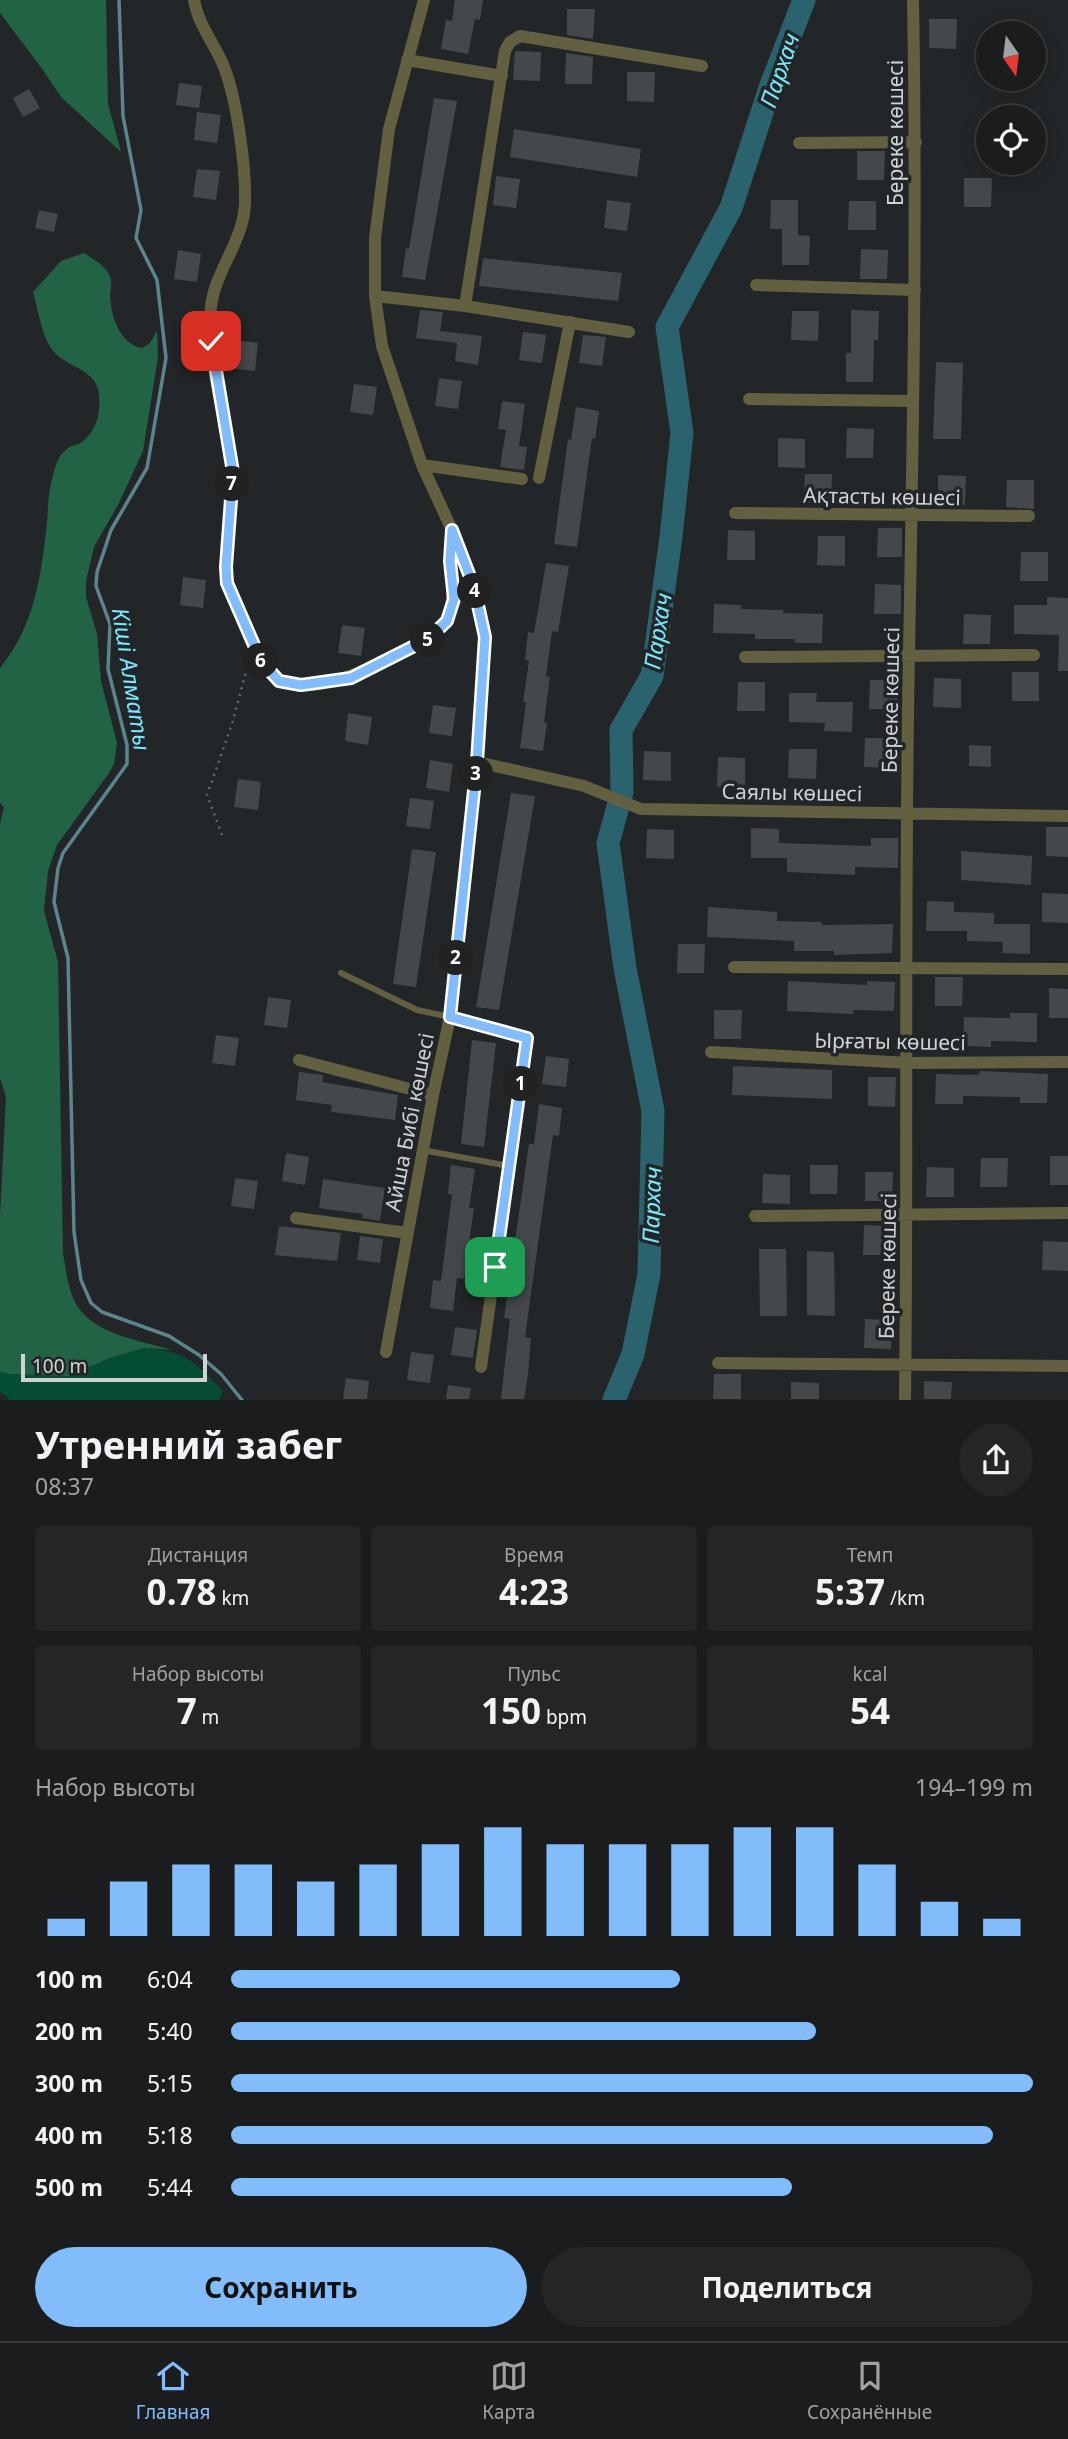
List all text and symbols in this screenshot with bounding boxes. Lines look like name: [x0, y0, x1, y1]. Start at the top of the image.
north arrow: [976, 21, 1046, 91]
map controls: [976, 21, 1046, 175]
water label: Пархач: [751, 28, 807, 112]
street label: Береке көшесі: [881, 60, 909, 206]
button: locate: [976, 105, 1046, 175]
pin: [181, 311, 241, 371]
icon: check: [192, 322, 230, 360]
pin: 7: [215, 466, 250, 502]
text: 7: [226, 470, 237, 496]
street label: Ақтасты көшесі: [803, 481, 961, 511]
pin: 4: [458, 574, 492, 608]
text: 4: [469, 577, 480, 603]
water label: Пархач: [635, 590, 679, 671]
water label: Кіші Алматы: [105, 605, 159, 753]
pin: 5: [410, 622, 446, 658]
text: 5: [422, 626, 433, 652]
street label: Береке көшесі: [875, 627, 905, 773]
pin: 6: [244, 644, 278, 678]
text: 6: [255, 647, 266, 673]
pin: 3: [458, 756, 494, 792]
text: 3: [470, 760, 481, 786]
street label: Саялы көшесі: [722, 777, 862, 807]
pin: 2: [438, 940, 474, 976]
text: 2: [450, 944, 461, 970]
street label: Ырғаты көшесі: [814, 1026, 966, 1056]
street label: Айша Бибі көшесі: [378, 1030, 440, 1214]
pin: 1: [504, 1066, 538, 1102]
text: 1: [515, 1070, 526, 1096]
water label: Пархач: [634, 1166, 668, 1244]
street label: Береке көшесі: [872, 1193, 902, 1339]
pin: [465, 1237, 525, 1297]
icon: arrive: [476, 1248, 514, 1286]
scale bar: [21, 1350, 206, 1382]
text: 100 m: [32, 1353, 87, 1379]
text: Утренний забег: [35, 1418, 342, 1470]
button: share: [959, 1423, 1033, 1497]
text: 08:37: [35, 1470, 94, 1502]
text: Дистанция: [148, 1542, 248, 1568]
text: Время: [504, 1542, 564, 1568]
text: Темп: [847, 1542, 893, 1568]
text: 0.78: [147, 1568, 217, 1615]
text: 4:23: [499, 1568, 569, 1615]
text: 5:37: [815, 1568, 885, 1615]
text: km: [217, 1585, 249, 1611]
text: /km: [885, 1585, 925, 1611]
text: Набор высоты: [132, 1661, 264, 1687]
text: Пульс: [507, 1661, 561, 1687]
text: kcal: [853, 1661, 887, 1687]
text: 7: [177, 1687, 197, 1734]
text: 150: [481, 1687, 541, 1734]
text: 54: [850, 1687, 890, 1734]
text: m: [197, 1704, 219, 1730]
text: bpm: [541, 1704, 587, 1730]
text: Набор высоты: [35, 1771, 195, 1803]
text: 194–199 m: [915, 1771, 1033, 1803]
text: 100 m: [35, 1963, 103, 1995]
text: 6:04: [147, 1963, 193, 1995]
text: 200 m: [35, 2015, 103, 2047]
text: 5:40: [147, 2015, 193, 2047]
text: 300 m: [35, 2067, 103, 2099]
text: 5:15: [147, 2067, 193, 2099]
text: 400 m: [35, 2119, 103, 2151]
text: 5:18: [147, 2119, 193, 2151]
text: 500 m: [35, 2171, 103, 2203]
text: 5:44: [147, 2171, 193, 2203]
button: Сохранить: [35, 2247, 527, 2327]
button: Поделиться: [541, 2247, 1033, 2327]
tab: Главная: [136, 2357, 211, 2425]
tab: Карта: [482, 2357, 535, 2425]
tab: Сохранённые: [807, 2357, 932, 2425]

